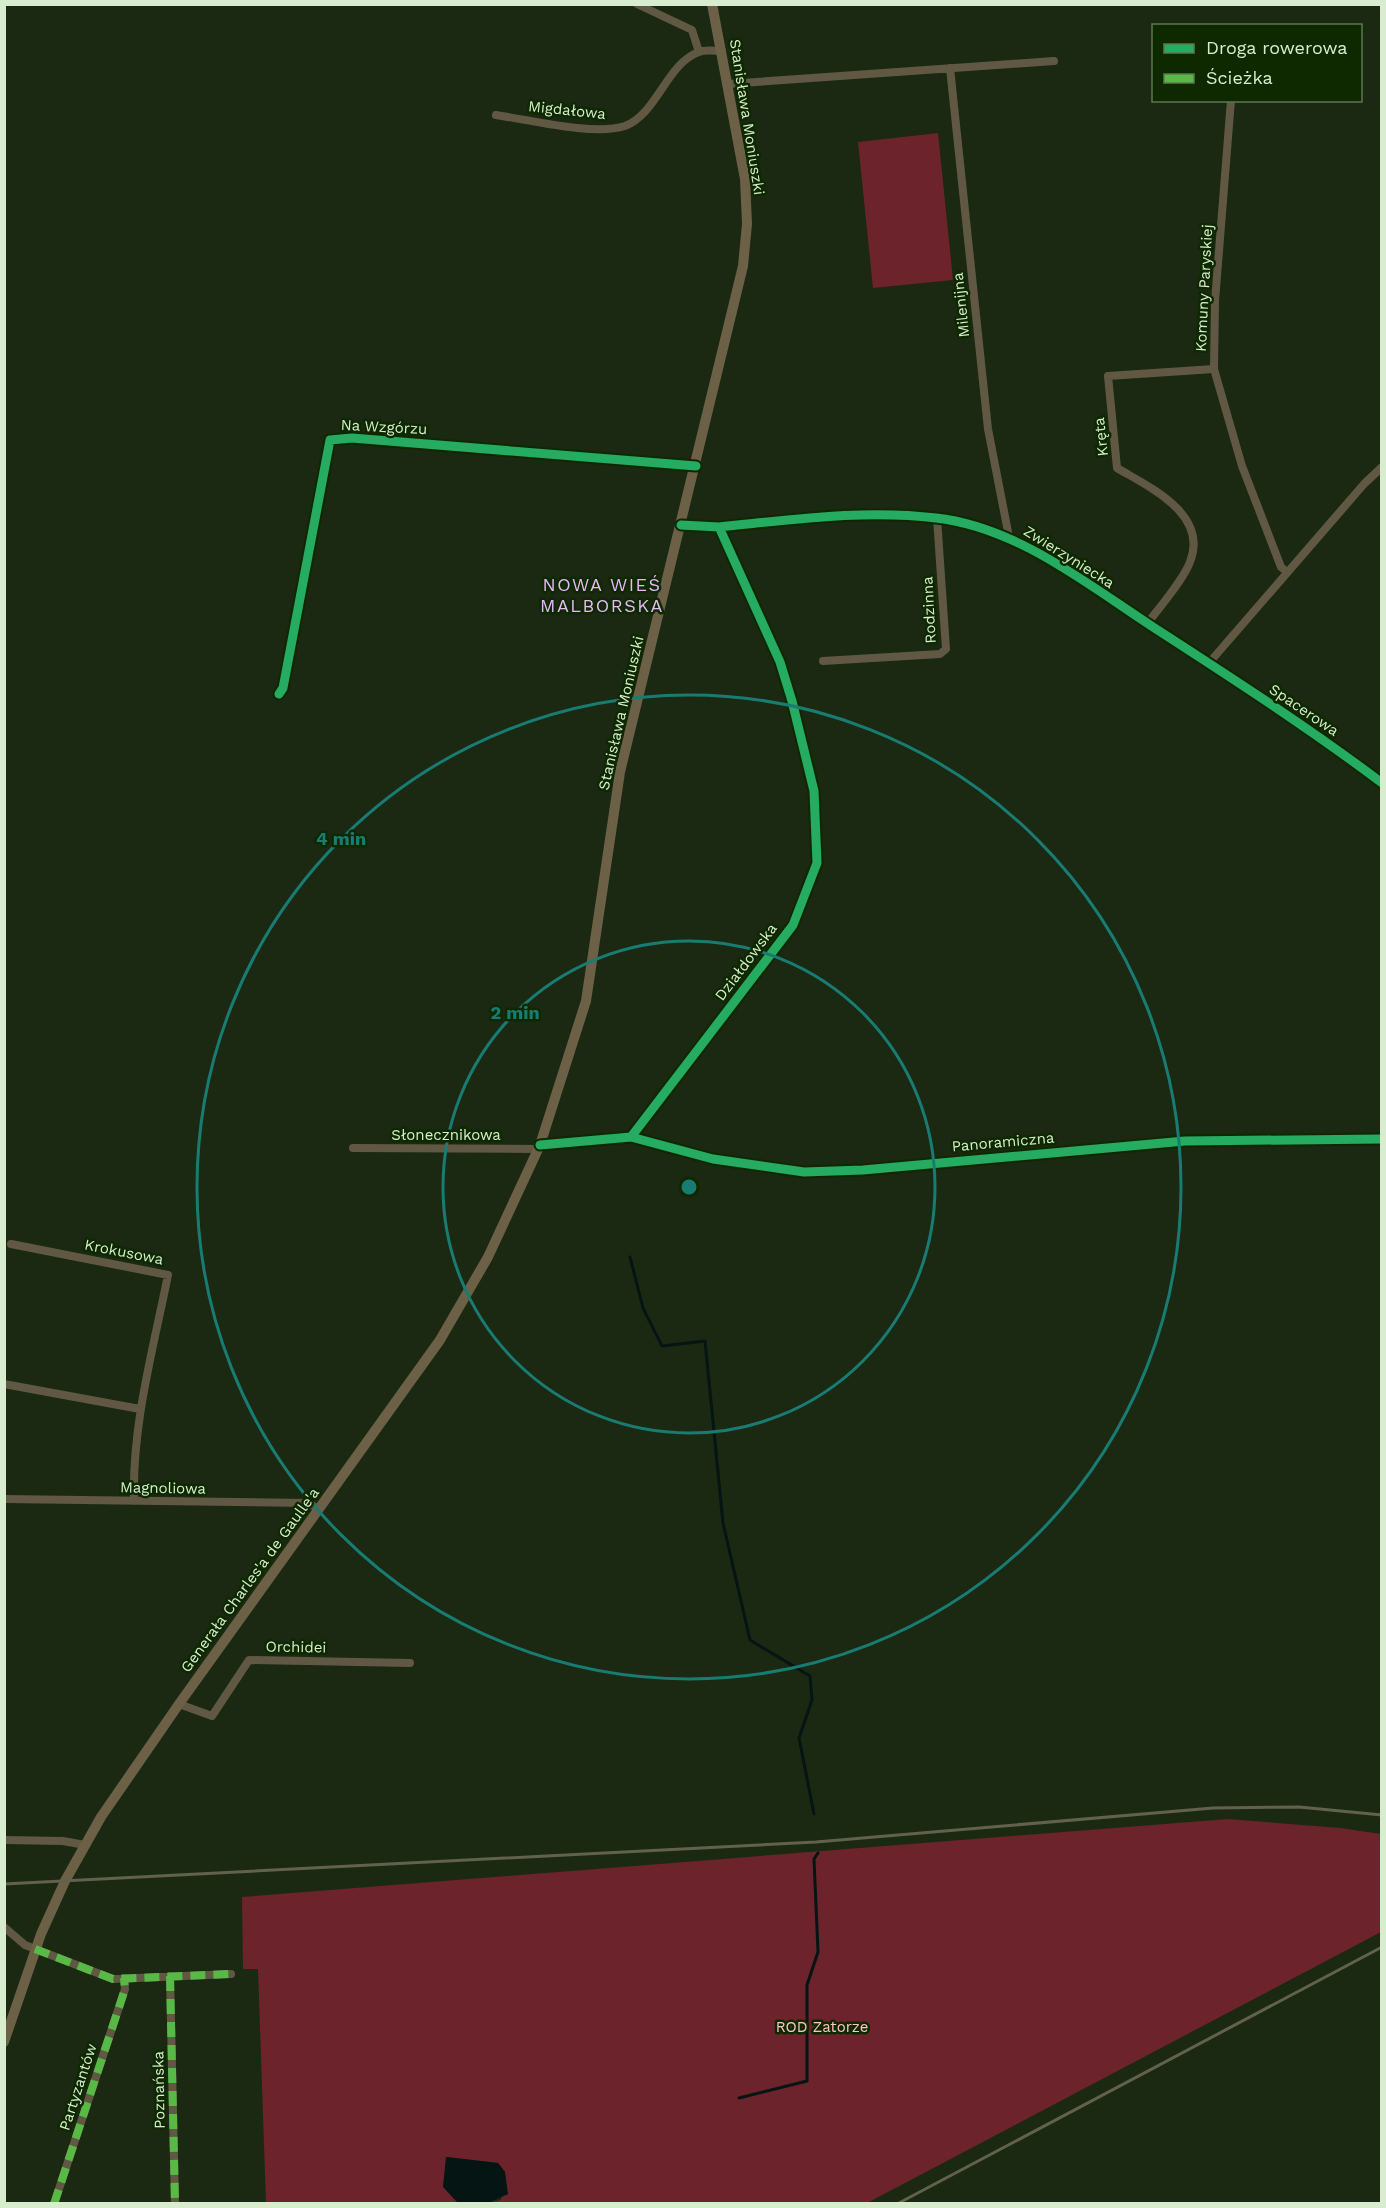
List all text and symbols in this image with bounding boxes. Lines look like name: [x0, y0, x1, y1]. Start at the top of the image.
legend: [1152, 24, 1362, 102]
text: Droga rowerowa: [1206, 37, 1348, 58]
street label: Stanisława Moniuszki: [726, 38, 768, 196]
text: Ścieżka: [1206, 67, 1273, 88]
street label: Migdałowa: [527, 97, 607, 123]
street label: Komuny Paryskiej: [1192, 224, 1216, 352]
street label: Milenijna: [949, 271, 973, 338]
street label: Na Wzgórzu: [340, 416, 428, 438]
street label: Kręta: [1090, 416, 1112, 457]
street label: Zwierzyniecka: [1020, 522, 1118, 592]
district label: NOWA WIEŚ MALBORSKA: [540, 574, 664, 616]
street label: Rodzinna: [918, 575, 940, 644]
street label: Stanisława Moniuszki: [594, 634, 648, 792]
street label: Spacerowa: [1266, 680, 1343, 740]
text: 4 min: [316, 828, 366, 849]
street label: Działdowska: [711, 919, 781, 1004]
text: 2 min: [490, 1002, 540, 1023]
street label: Słonecznikowa: [391, 1126, 501, 1144]
street label: Panoramiczna: [951, 1129, 1055, 1155]
centre of rings: [679, 1177, 699, 1197]
street label: Krokusowa: [83, 1236, 165, 1269]
street label: Magnoliowa: [120, 1478, 206, 1498]
street label: Generała Charles'a de Gaulle'a: [177, 1484, 323, 1676]
street label: Orchidei: [265, 1637, 327, 1657]
park label: ROD Zatorze: [776, 2018, 868, 2036]
street label: Partyzantów: [55, 2041, 101, 2133]
street label: Poznańska: [149, 2050, 169, 2129]

